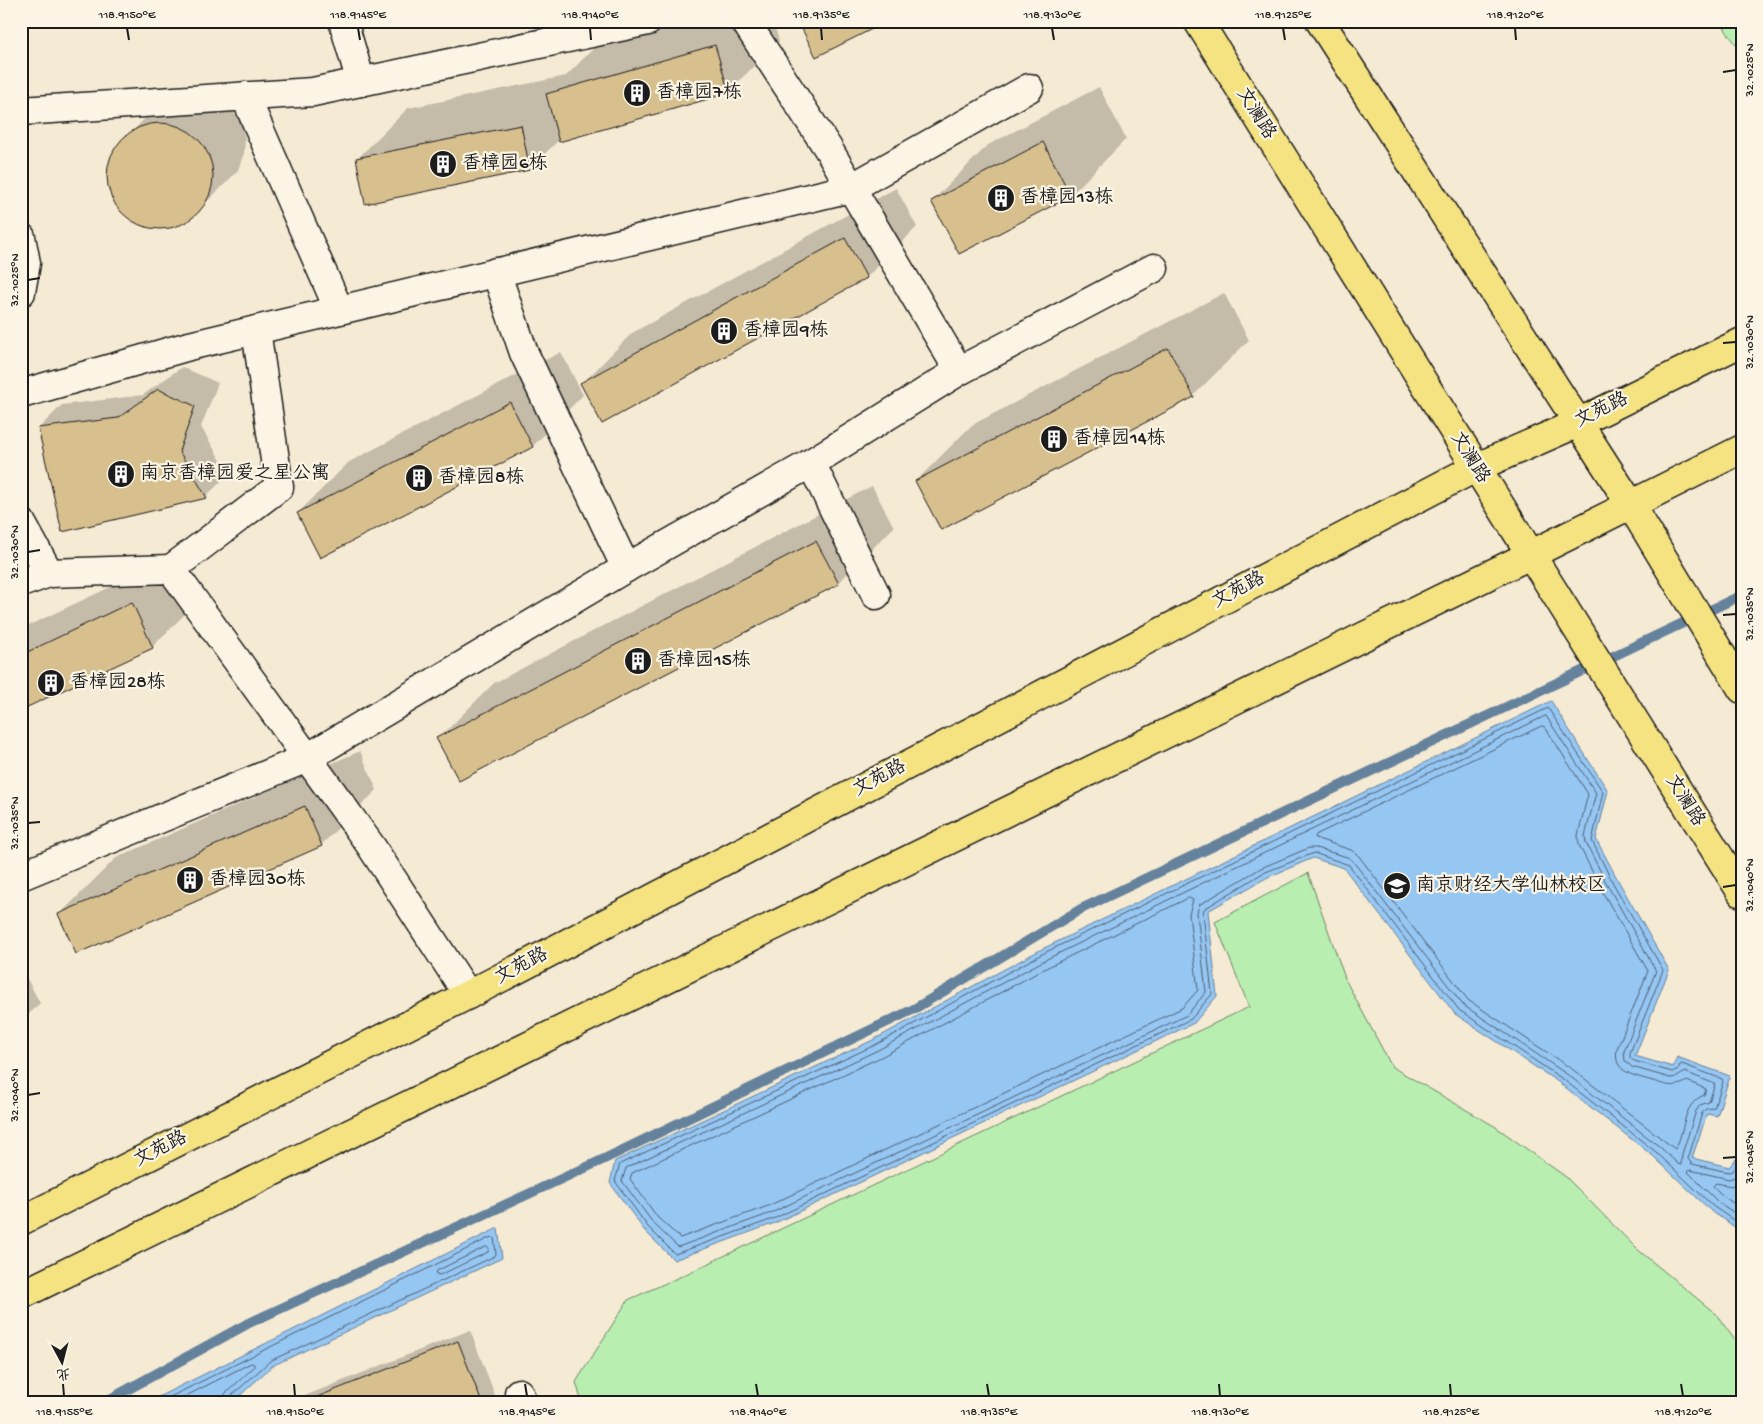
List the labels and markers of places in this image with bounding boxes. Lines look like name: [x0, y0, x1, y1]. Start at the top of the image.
building icon: 香樟园7栋: [622, 78, 652, 108]
place label: 香樟园7栋: [656, 81, 742, 105]
building icon: 香樟园6栋: [428, 149, 458, 179]
place label: 香樟园6栋: [462, 152, 548, 176]
building icon: 香樟园13栋: [986, 183, 1016, 213]
place label: 香樟园13栋: [1020, 186, 1114, 210]
building icon: 香樟园9栋: [709, 316, 739, 346]
place label: 香樟园9栋: [743, 319, 829, 343]
building icon: 香樟园14栋: [1039, 424, 1069, 454]
place label: 香樟园14栋: [1073, 427, 1166, 451]
building icon: 南京香樟园爱之星公寓: [106, 459, 136, 489]
place label: 南京香樟园爱之星公寓: [140, 462, 330, 486]
building icon: 香樟园8栋: [404, 463, 434, 493]
place label: 香樟园8栋: [438, 466, 524, 490]
building icon: 香樟园15栋: [623, 646, 653, 676]
place label: 香樟园15栋: [657, 649, 751, 673]
building icon: 香樟园28栋: [36, 668, 66, 698]
place label: 香樟园28栋: [70, 671, 166, 695]
building icon: 香樟园30栋: [175, 865, 205, 895]
place label: 香樟园30栋: [209, 868, 306, 892]
school or university icon: 南京财经大学仙林校区: [1382, 871, 1412, 901]
place label: 南京财经大学仙林校区: [1416, 874, 1606, 898]

